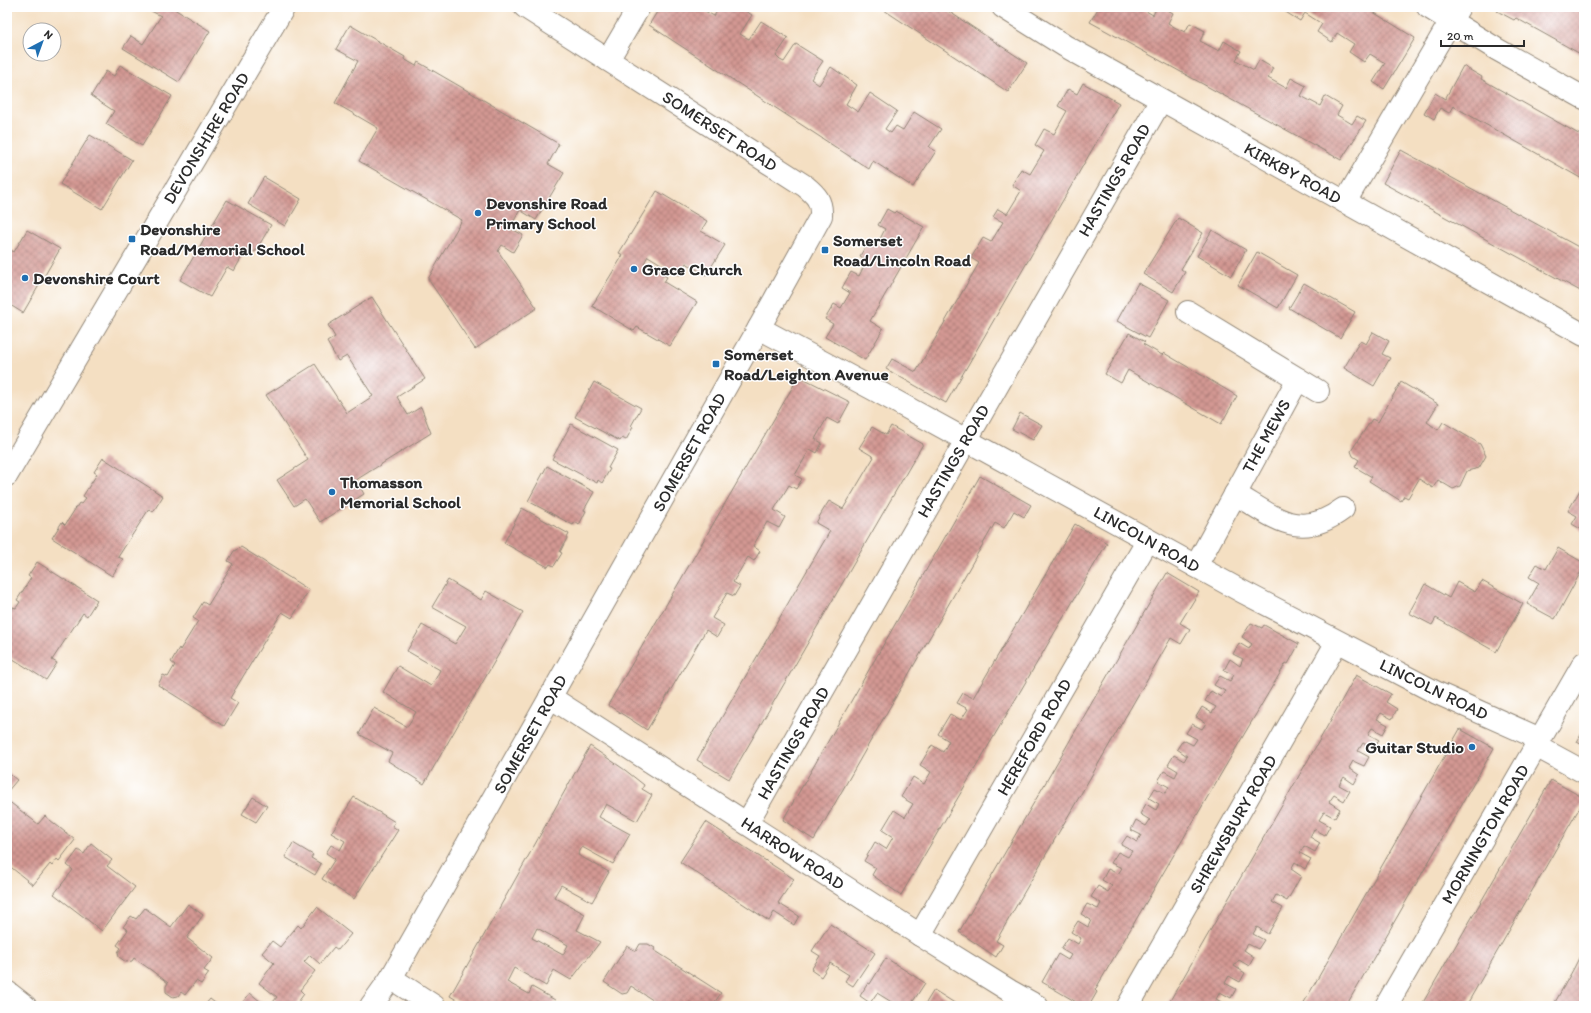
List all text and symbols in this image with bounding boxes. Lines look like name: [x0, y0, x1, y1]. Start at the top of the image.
north arrow: [22, 22, 62, 62]
scale bar: [1441, 22, 1524, 48]
text: N: [41, 27, 55, 42]
text: 20 m: [1447, 29, 1474, 43]
street label: DEVONSHIRE ROAD: [159, 68, 253, 207]
street label: SOMERSET ROAD: [659, 86, 781, 176]
street label: HASTINGS ROAD: [1074, 120, 1155, 240]
street label: KIRKBY ROAD: [1241, 138, 1345, 208]
place label: Devonshire Road Primary School: [486, 193, 608, 234]
marker: Devonshire Road Primary School: [473, 208, 483, 218]
place label: Devonshire Road/Memorial School: [140, 219, 305, 259]
place label: Somerset Road/Lincoln Road: [833, 230, 972, 270]
marker: Devonshire Road/Memorial School: [127, 234, 137, 244]
marker: Somerset Road/Lincoln Road: [820, 245, 830, 255]
place label: Grace Church: [642, 259, 743, 279]
marker: Grace Church: [629, 264, 639, 274]
place label: Devonshire Court: [33, 268, 160, 288]
marker: Devonshire Court: [20, 273, 30, 283]
place label: Somerset Road/Leighton Avenue: [724, 344, 889, 385]
marker: Somerset Road/Leighton Avenue: [711, 359, 721, 369]
street label: SOMERSET ROAD: [648, 389, 730, 515]
street label: THE MEWS: [1238, 396, 1294, 476]
street label: HASTINGS ROAD: [913, 401, 994, 521]
place label: Thomasson Memorial School: [339, 472, 461, 512]
marker: Thomasson Memorial School: [327, 487, 337, 497]
street label: LINCOLN ROAD: [1090, 502, 1204, 576]
street label: LINCOLN ROAD: [1376, 654, 1492, 724]
street label: SOMERSET ROAD: [489, 671, 571, 797]
street label: HEREFORD ROAD: [992, 675, 1076, 799]
street label: HASTINGS ROAD: [753, 683, 834, 803]
place label: Guitar Studio: [1365, 737, 1464, 757]
marker: Guitar Studio: [1467, 742, 1477, 752]
street label: SHREWSBURY ROAD: [1185, 751, 1281, 897]
street label: MORNINGTON ROAD: [1437, 761, 1533, 907]
street label: HARROW ROAD: [738, 812, 848, 894]

